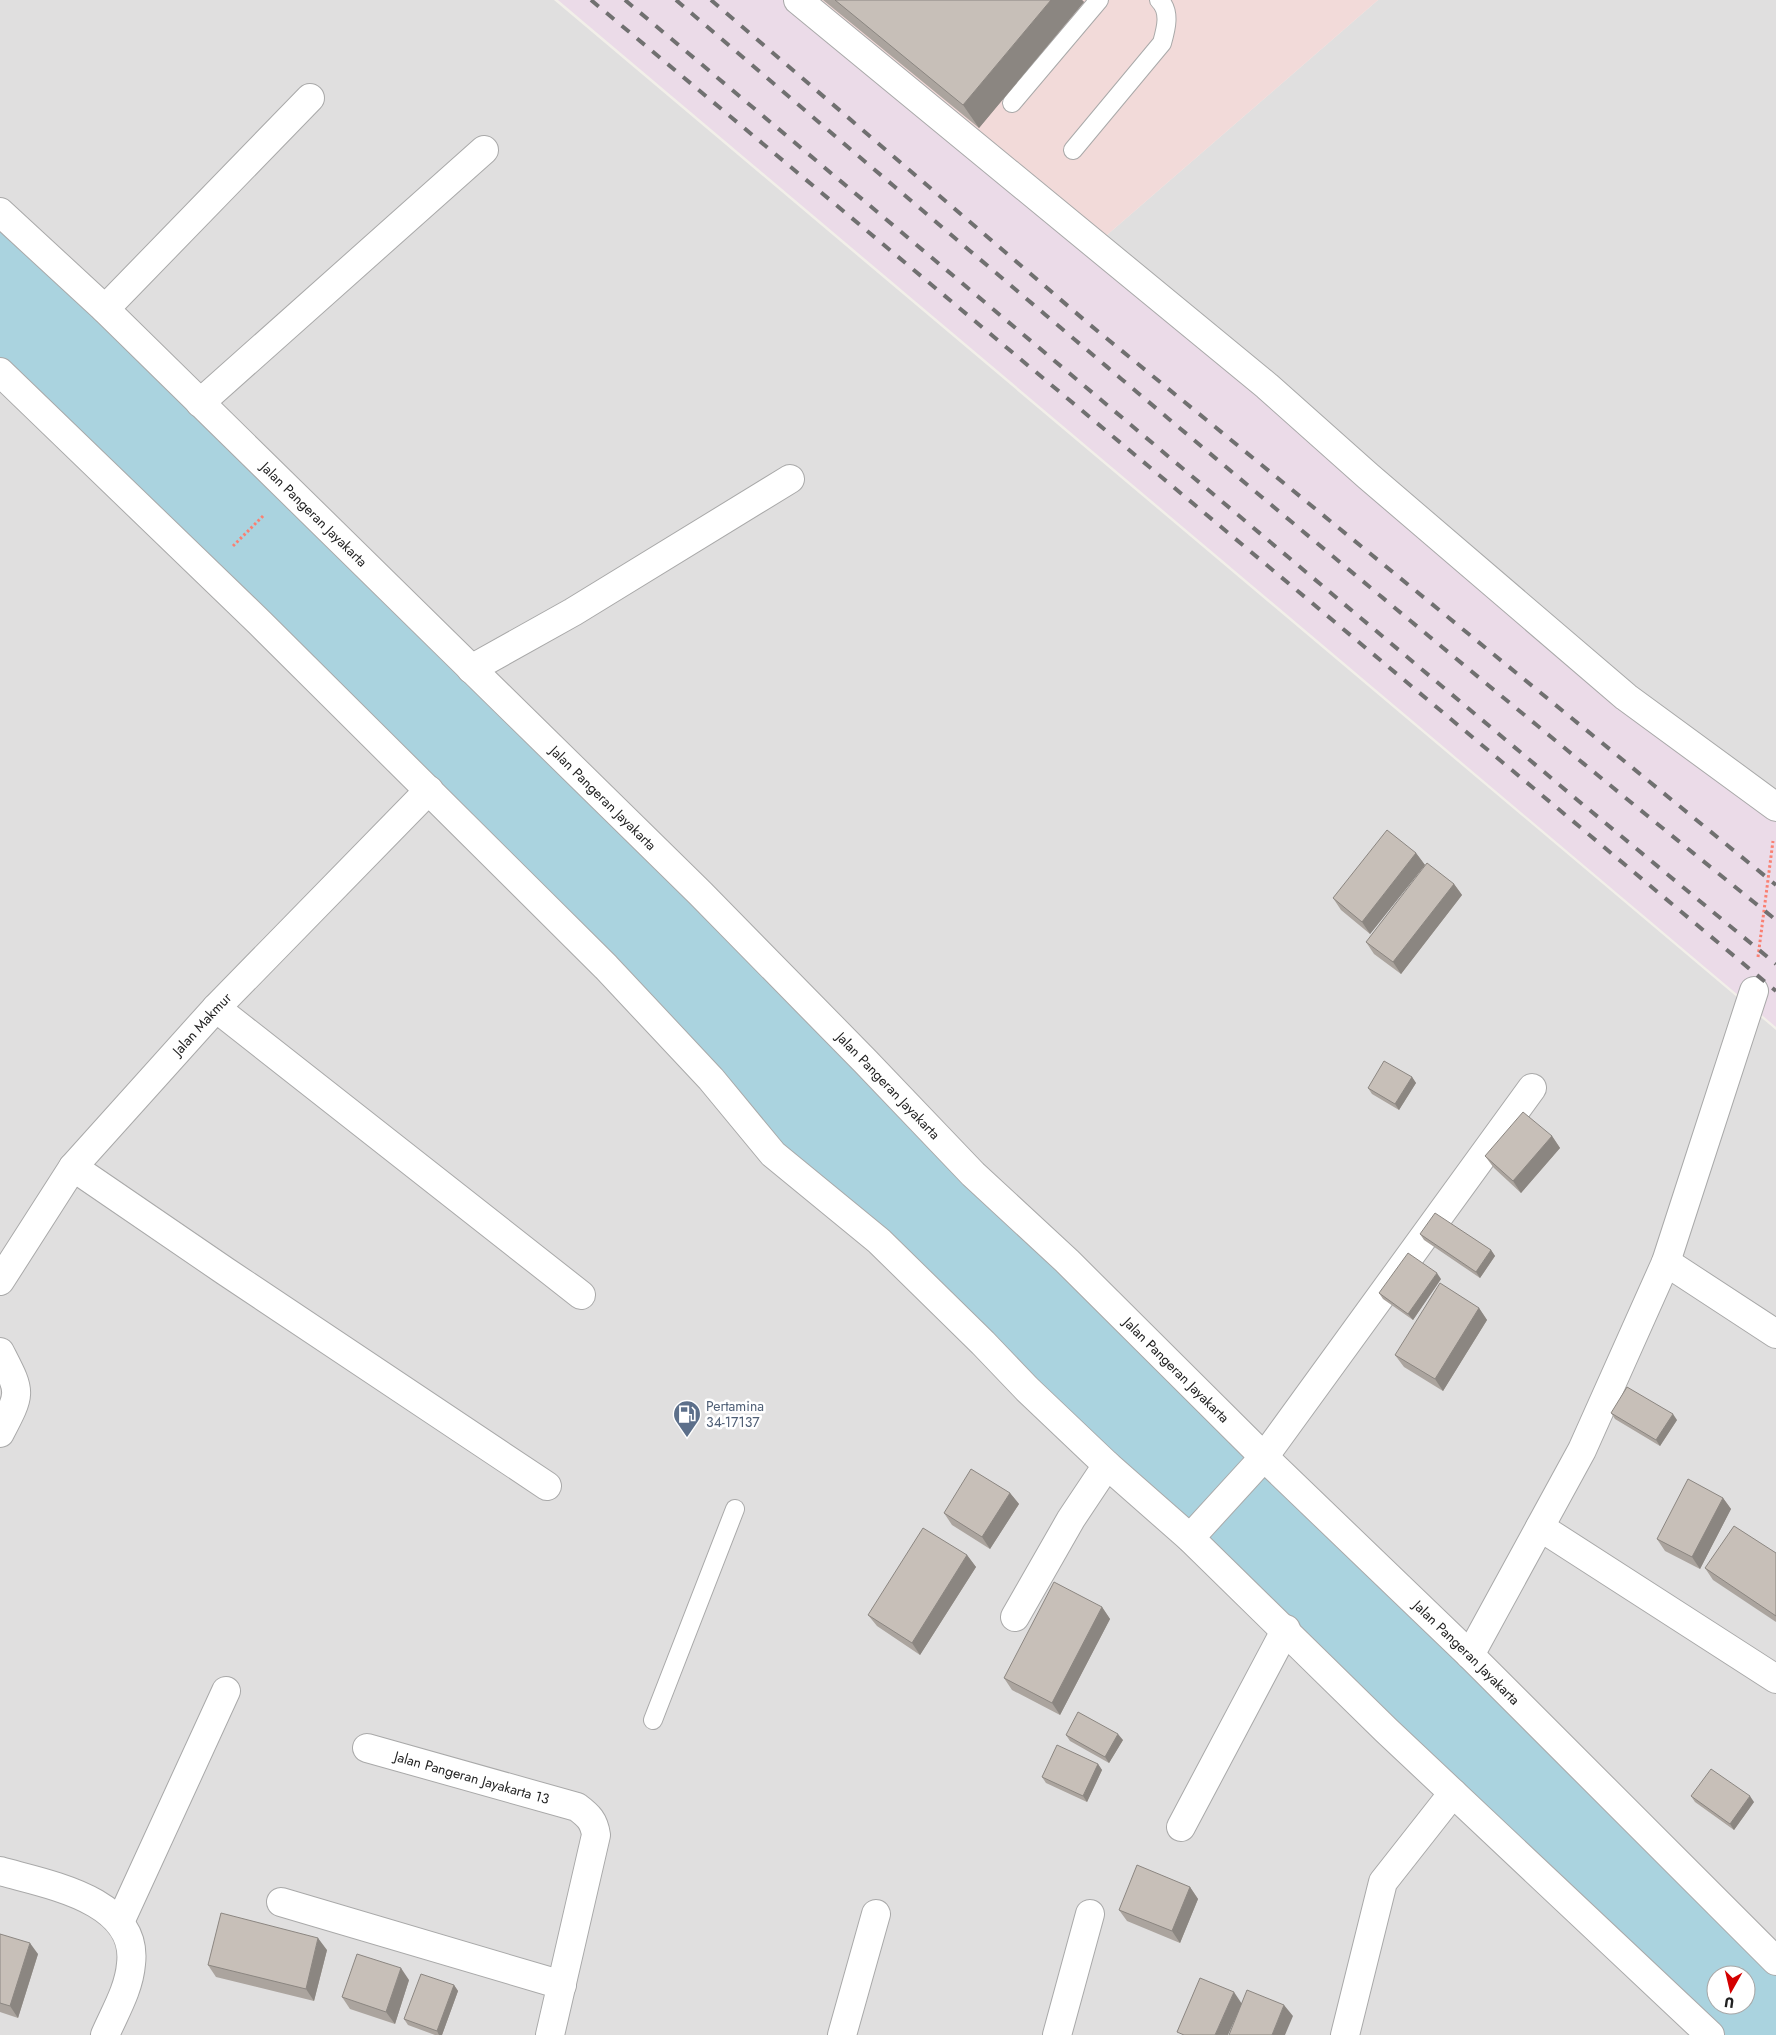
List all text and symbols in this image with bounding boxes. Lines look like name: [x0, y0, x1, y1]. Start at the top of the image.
street label: Jalan Pangeran Jayakarta: [255, 456, 372, 571]
street label: Jalan Pangeran Jayakarta: [544, 740, 661, 855]
street label: Jalan Makmur: [167, 988, 236, 1061]
street label: Jalan Pangeran Jayakarta: [830, 1026, 945, 1144]
street label: Jalan Pangeran Jayakarta: [1118, 1311, 1234, 1427]
place label: Pertamina 34-17137: [706, 1396, 764, 1432]
fuel station icon: Pertamina 34-17137: [672, 1399, 702, 1438]
street label: Jalan Pangeran Jayakarta: [1407, 1594, 1524, 1709]
street label: Jalan Pangeran Jayakarta 13: [390, 1746, 552, 1809]
north arrow: [1706, 1965, 1756, 2015]
text: U: [1723, 1992, 1735, 2013]

